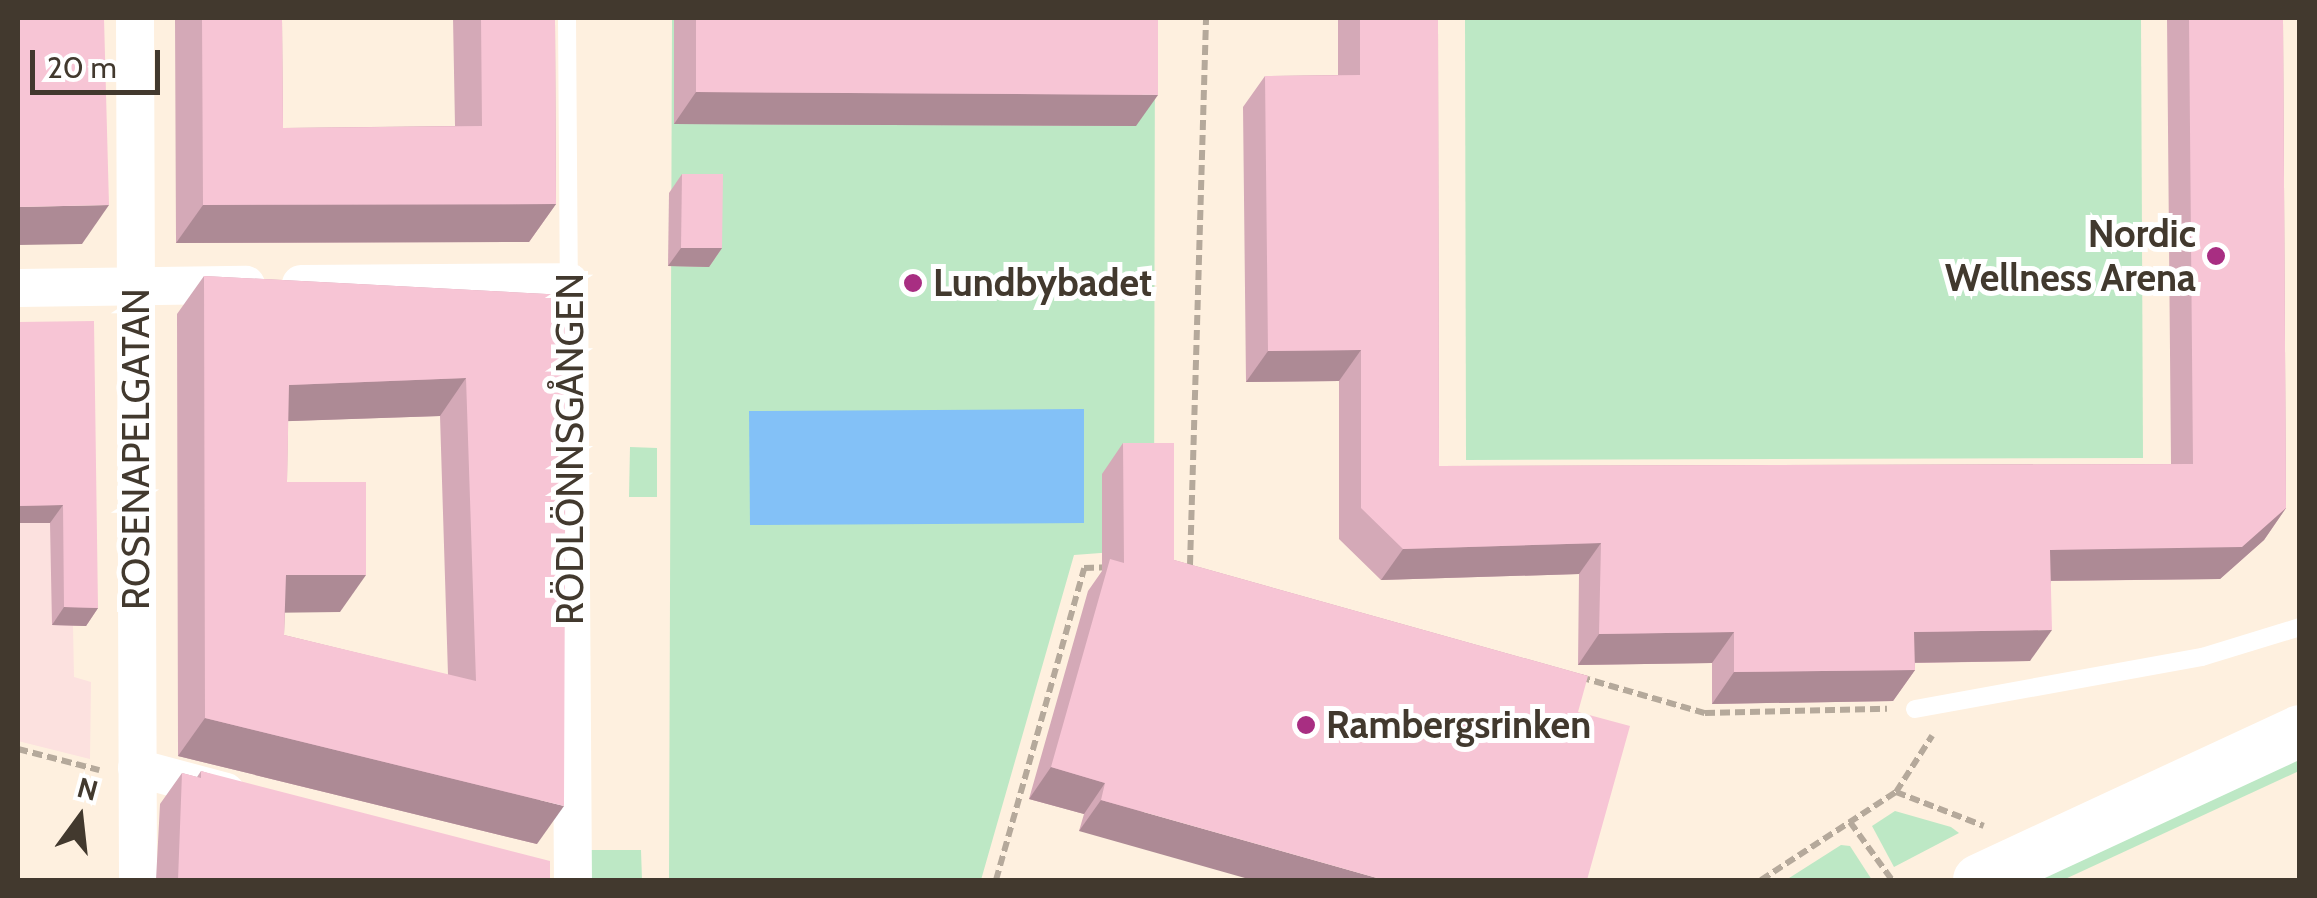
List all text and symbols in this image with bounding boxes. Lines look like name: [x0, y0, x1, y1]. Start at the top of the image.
scale bar: [35, 30, 165, 92]
text: 20 m: [47, 49, 117, 86]
place label: Nordic Wellness Arena: [1945, 211, 2196, 300]
marker: Nordic Wellness Arena: [2205, 245, 2227, 267]
place label: Lundbybadet: [933, 260, 1152, 306]
marker: Lundbybadet: [902, 272, 924, 294]
street label: RÖDLÖNNSGÅNGEN: [547, 273, 593, 625]
street label: ROSENAPELGATAN: [113, 288, 159, 610]
place label: Rambergsrinken: [1326, 702, 1591, 748]
marker: Rambergsrinken: [1295, 714, 1317, 736]
north arrow: [30, 768, 130, 868]
text: N: [74, 770, 102, 808]

